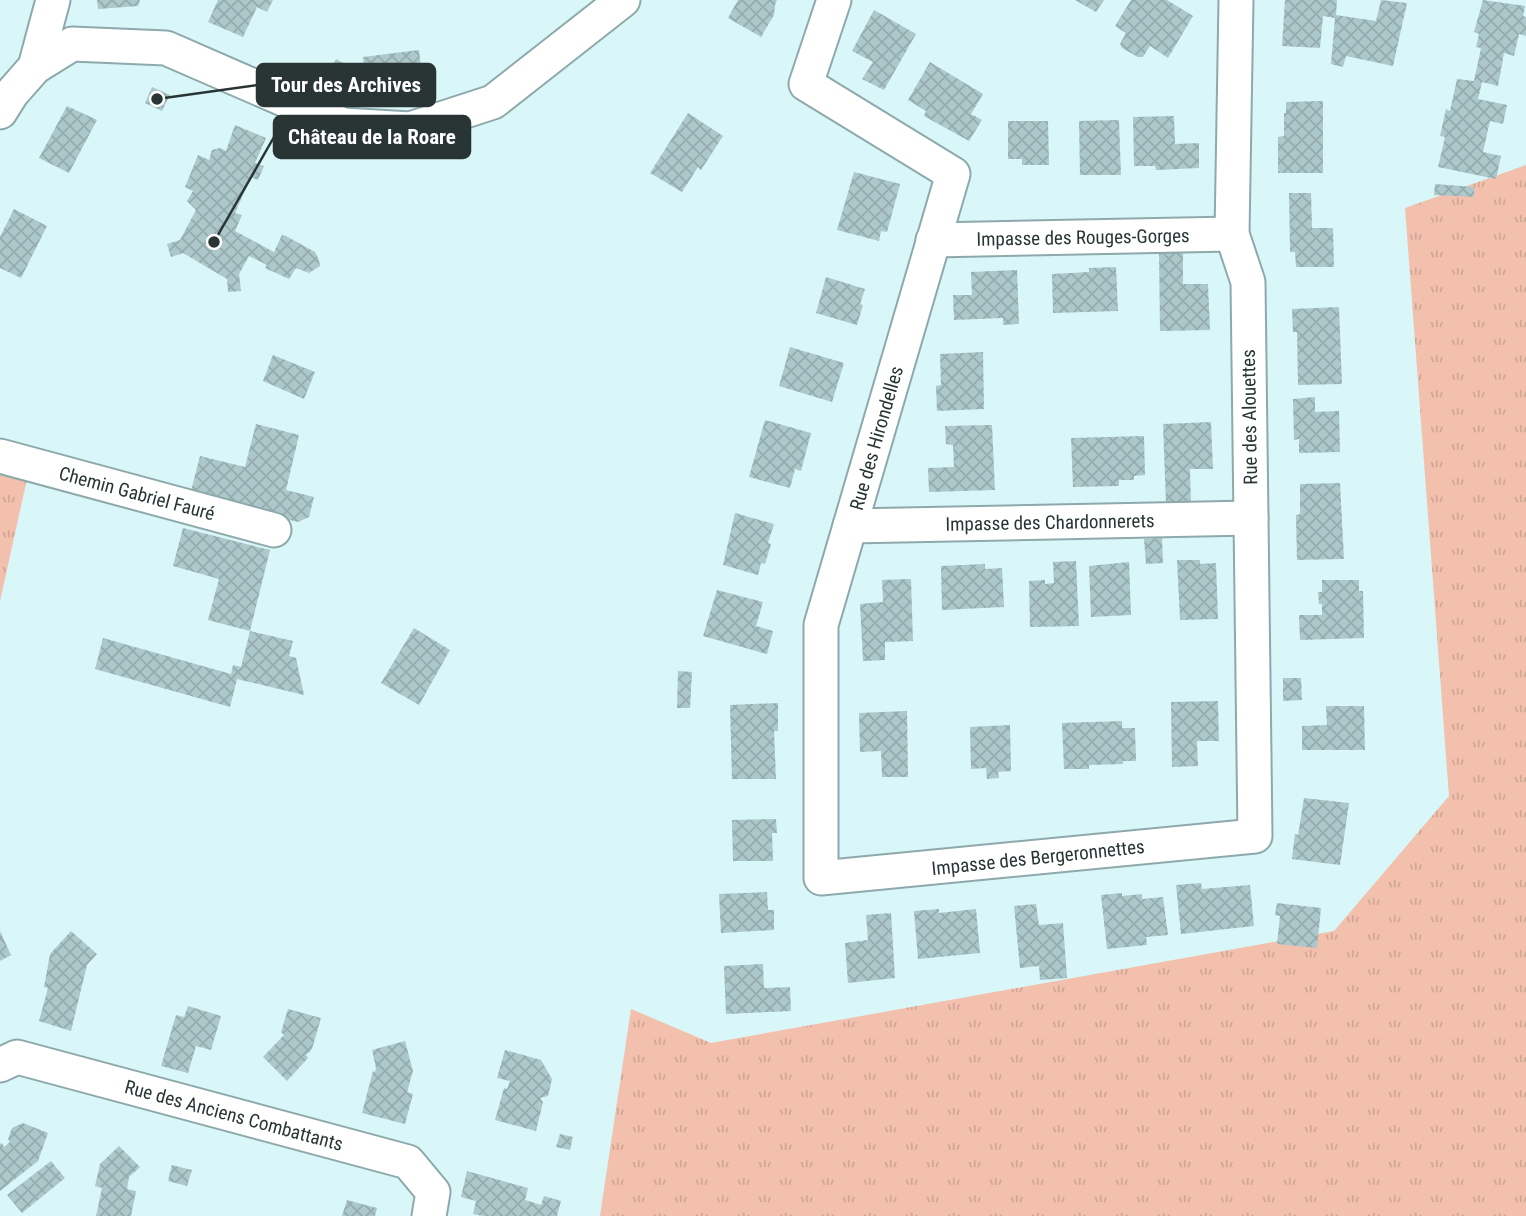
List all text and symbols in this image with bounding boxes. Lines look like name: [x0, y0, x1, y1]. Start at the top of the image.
callout: Tour des Archives: [257, 64, 435, 106]
text: Tour des Archives: [271, 73, 421, 97]
callout: Château de la Roare: [274, 116, 470, 158]
text: Château de la Roare: [288, 125, 456, 149]
street label: Impasse des Rouges-Gorges: [976, 224, 1190, 251]
street label: Rue des Alouettes: [1237, 349, 1262, 485]
street label: Rue des Hirondelles: [845, 363, 908, 513]
street label: Chemin Gabriel Fauré: [57, 462, 217, 525]
street label: Impasse des Chardonnerets: [945, 509, 1155, 536]
street label: Impasse des Bergeronnettes: [930, 835, 1146, 880]
street label: Rue des Anciens Combattants: [122, 1075, 346, 1156]

